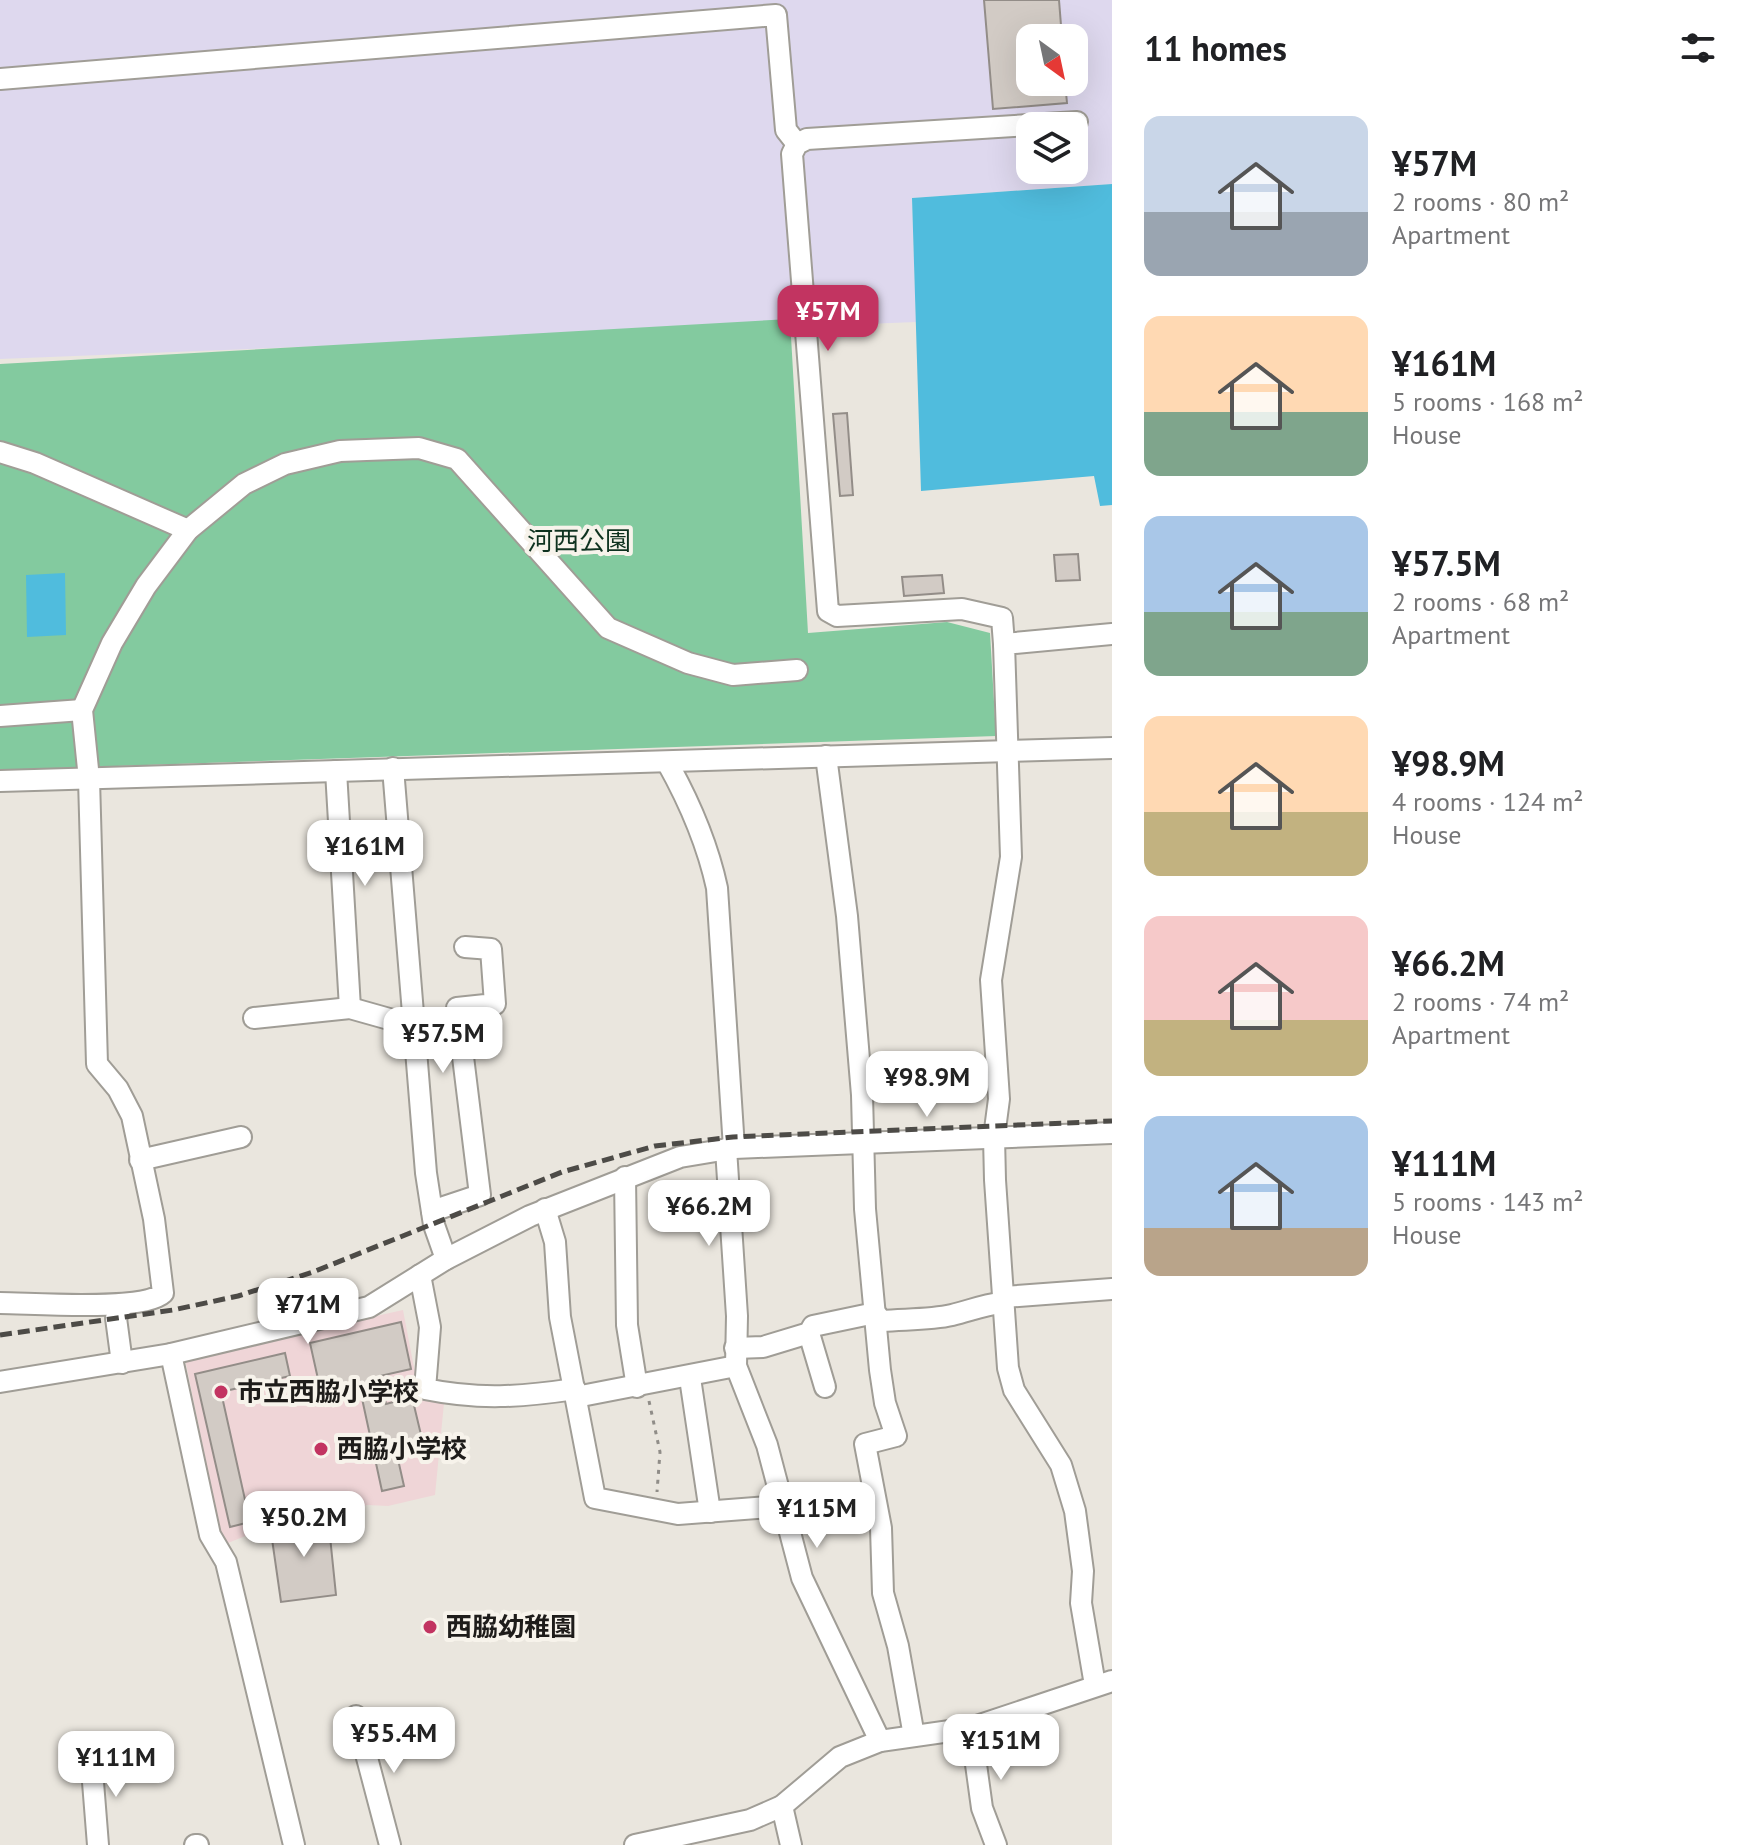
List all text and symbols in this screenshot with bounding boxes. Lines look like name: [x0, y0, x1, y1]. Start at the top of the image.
north arrow: [1016, 24, 1088, 96]
map controls: [1016, 24, 1088, 184]
text: 11 homes: [1144, 26, 1287, 70]
icon: filters: [1676, 26, 1720, 70]
button: layers: [1016, 112, 1088, 184]
text: ¥57M: [1392, 141, 1477, 185]
icon: home: [1208, 148, 1304, 244]
text: 2 rooms · 80 m²: [1392, 185, 1569, 218]
text: Apartment: [1392, 218, 1510, 251]
pin: ¥57M: [781, 285, 875, 353]
text: ¥57M: [795, 294, 861, 327]
text: ¥161M: [1392, 341, 1496, 385]
icon: home: [1208, 348, 1304, 444]
text: 5 rooms · 168 m²: [1392, 385, 1584, 418]
text: House: [1392, 418, 1462, 451]
park label: 河西公園: [527, 524, 631, 557]
text: ¥57.5M: [1392, 541, 1501, 585]
icon: home: [1208, 548, 1304, 644]
text: 2 rooms · 68 m²: [1392, 585, 1569, 618]
text: Apartment: [1392, 618, 1510, 651]
text: ¥98.9M: [1392, 741, 1505, 785]
icon: home: [1208, 748, 1304, 844]
text: 4 rooms · 124 m²: [1392, 785, 1584, 818]
text: House: [1392, 818, 1462, 851]
pin: ¥161M: [309, 820, 421, 888]
text: ¥161M: [325, 829, 405, 862]
text: ¥66.2M: [1392, 941, 1505, 985]
icon: home: [1208, 948, 1304, 1044]
text: 2 rooms · 74 m²: [1392, 985, 1569, 1018]
pin: ¥57.5M: [378, 1007, 508, 1075]
text: ¥57.5M: [401, 1016, 485, 1049]
text: Apartment: [1392, 1018, 1510, 1051]
pin: ¥98.9M: [862, 1051, 992, 1119]
text: ¥98.9M: [884, 1060, 970, 1093]
text: ¥111M: [1392, 1141, 1496, 1185]
icon: home: [1208, 1148, 1304, 1244]
pin: ¥66.2M: [644, 1180, 774, 1248]
text: 5 rooms · 143 m²: [1392, 1185, 1584, 1218]
text: ¥66.2M: [666, 1189, 752, 1222]
text: House: [1392, 1218, 1462, 1251]
pin: ¥71M: [261, 1278, 355, 1346]
text: ¥71M: [275, 1287, 341, 1320]
place label: 市立西脇小学校: [237, 1375, 419, 1408]
marker: 市立西脇小学校: [212, 1383, 230, 1401]
place label: 西脇小学校: [337, 1432, 467, 1465]
marker: 西脇小学校: [312, 1440, 330, 1458]
pin: ¥115M: [761, 1482, 873, 1550]
pin: ¥50.2M: [239, 1491, 369, 1559]
text: ¥115M: [777, 1491, 857, 1524]
text: ¥50.2M: [261, 1500, 347, 1533]
place label: 西脇幼稚園: [446, 1610, 576, 1643]
marker: 西脇幼稚園: [421, 1618, 439, 1636]
pin: ¥55.4M: [329, 1707, 459, 1775]
pin: ¥151M: [945, 1714, 1057, 1782]
text: ¥55.4M: [351, 1716, 437, 1749]
text: ¥151M: [961, 1723, 1041, 1756]
pin: ¥111M: [60, 1731, 172, 1799]
text: ¥111M: [76, 1740, 156, 1773]

